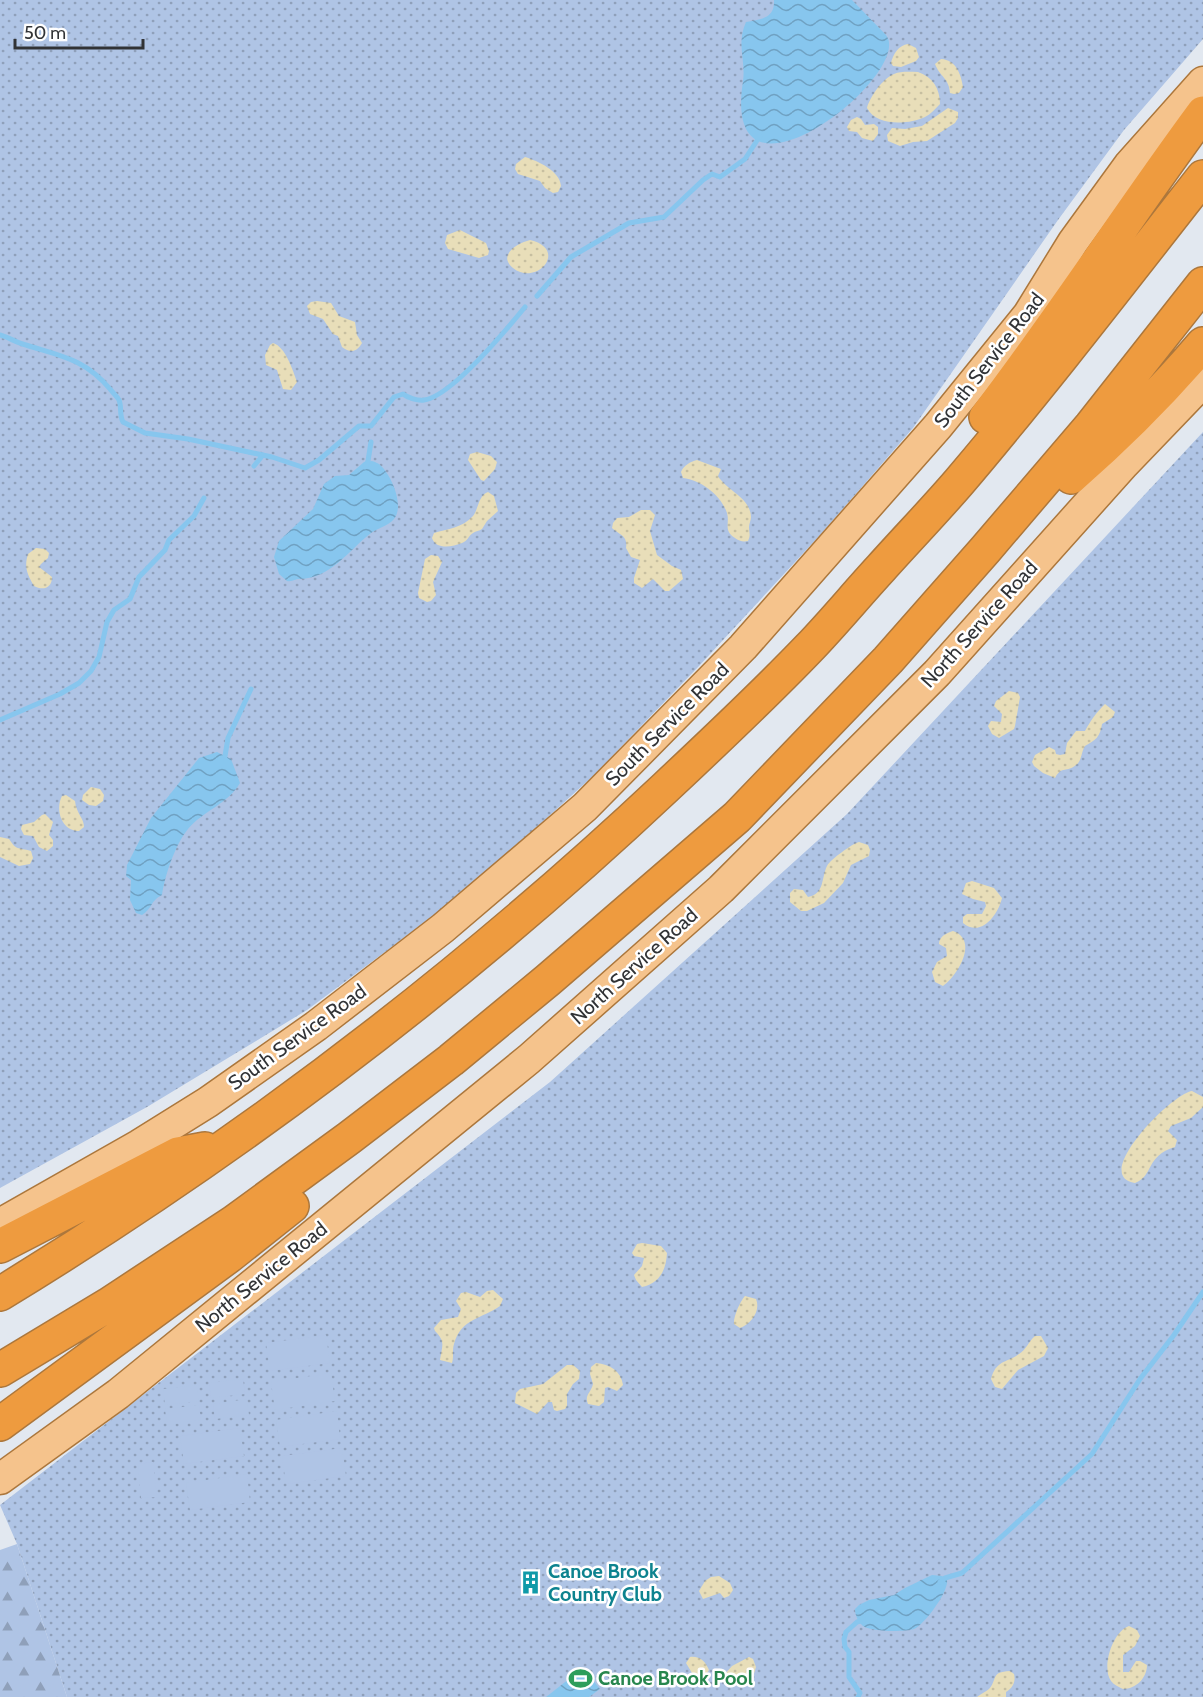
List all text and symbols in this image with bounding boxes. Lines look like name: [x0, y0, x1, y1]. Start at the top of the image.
scale bar: [15, 12, 142, 50]
text: 50 m: [24, 22, 66, 44]
street label: South Service Road: [929, 288, 1049, 432]
street label: North Service Road: [916, 556, 1042, 692]
street label: South Service Road: [600, 657, 734, 791]
street label: North Service Road: [566, 903, 702, 1029]
street label: South Service Road: [223, 979, 371, 1095]
street label: North Service Road: [190, 1217, 332, 1337]
place label: Canoe Brook Country Club: [548, 1559, 662, 1606]
building icon: Canoe Brook Country Club: [517, 1570, 543, 1596]
sports icon: Canoe Brook Pool: [567, 1665, 593, 1691]
place label: Canoe Brook Pool: [598, 1666, 753, 1690]

